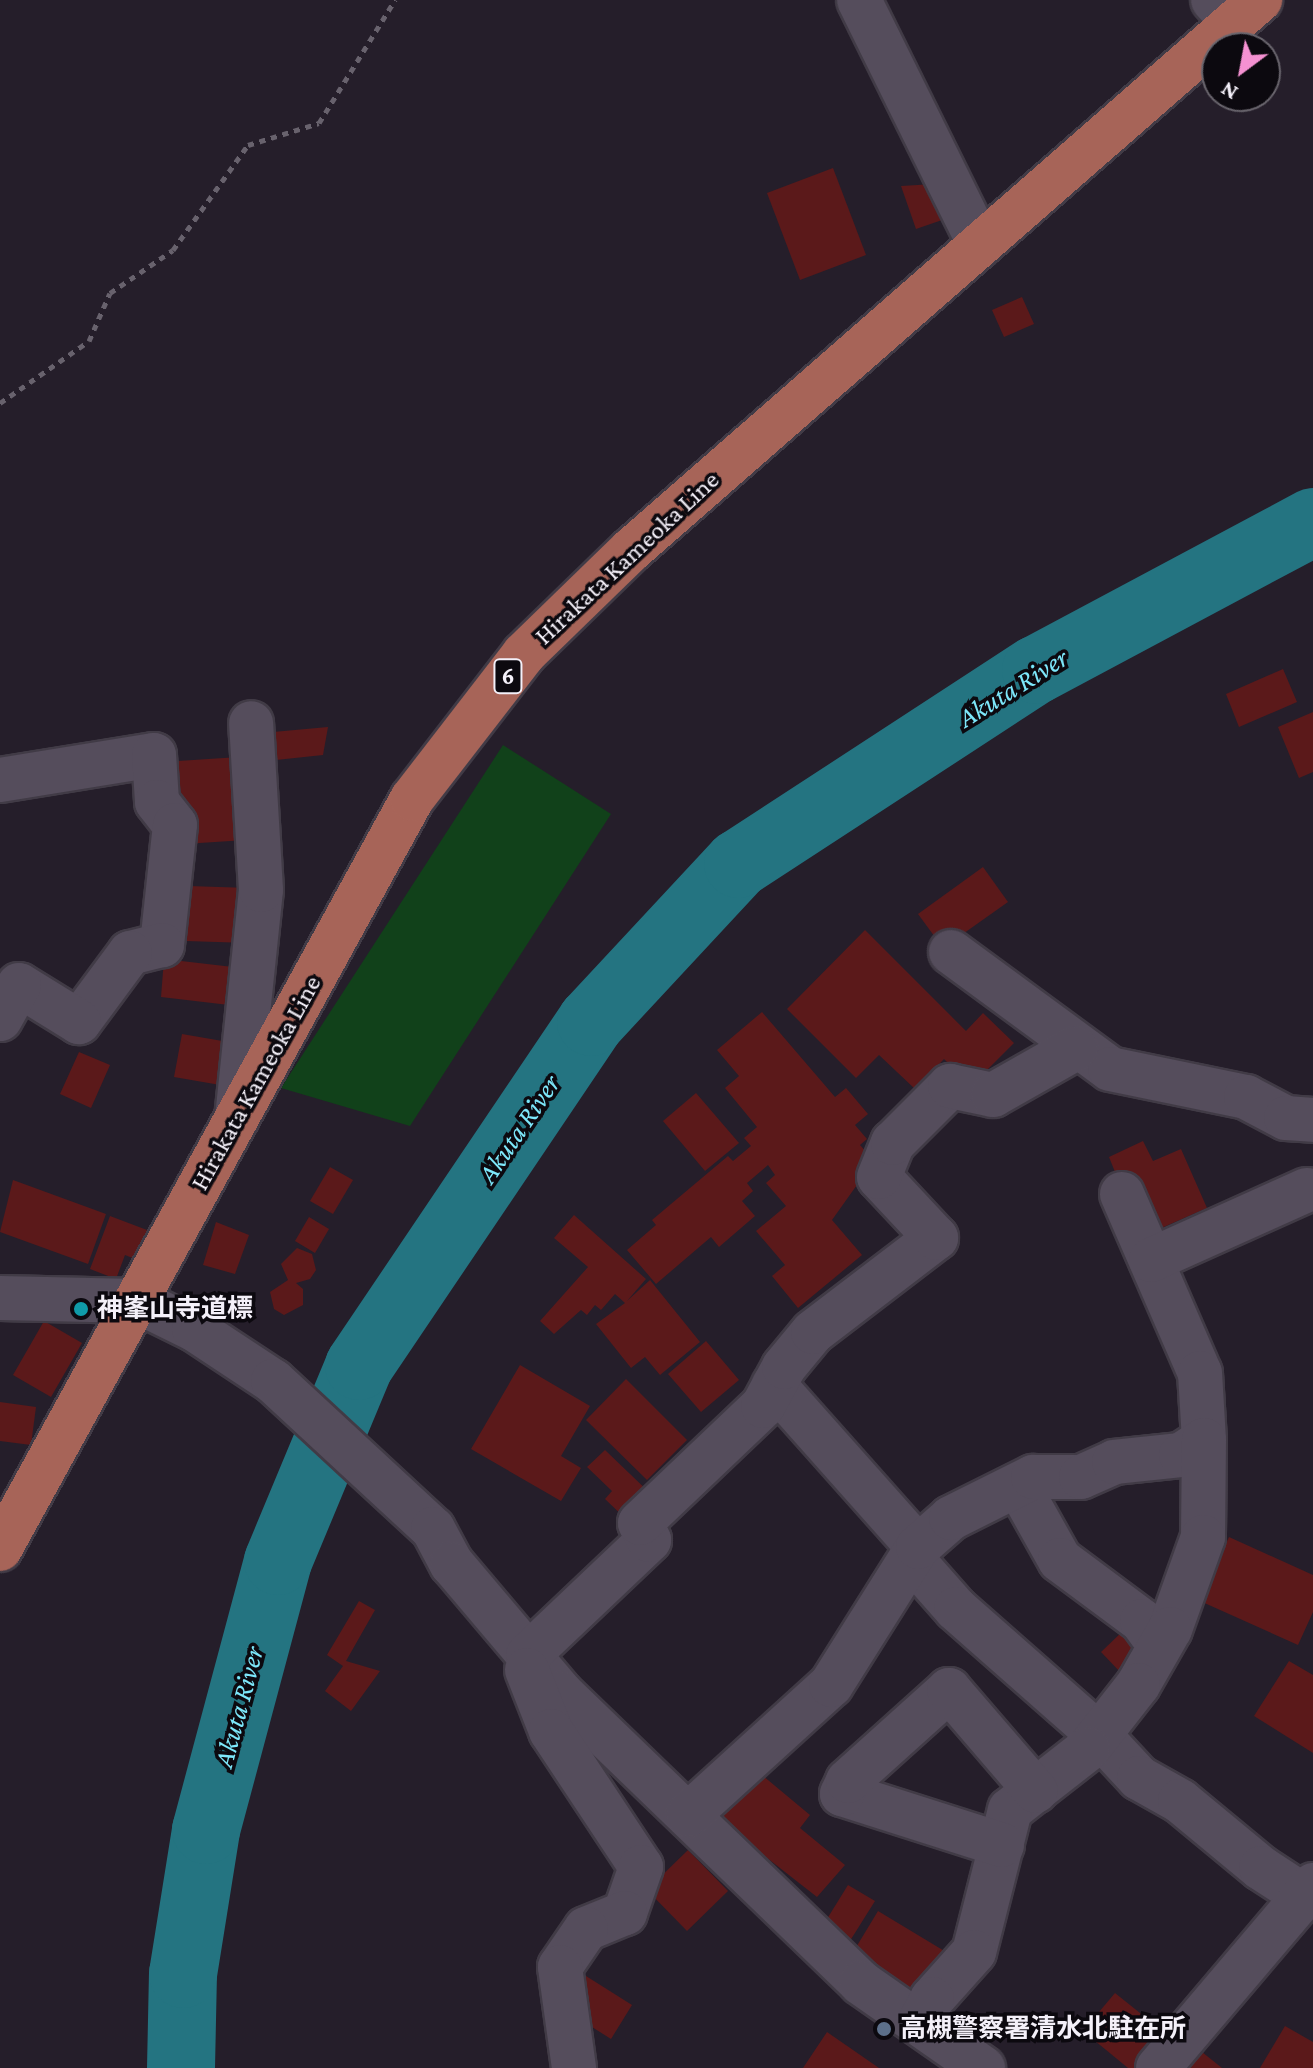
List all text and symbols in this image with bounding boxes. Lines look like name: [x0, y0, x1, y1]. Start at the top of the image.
north arrow: [1201, 32, 1281, 112]
text: N: [1216, 77, 1242, 106]
street label: Hirakata Kameoka Line: [528, 465, 726, 651]
water label: Akuta River: [952, 641, 1074, 735]
road number: 6: [492, 656, 524, 696]
street label: Hirakata Kameoka Line: [184, 970, 328, 1196]
water label: Akuta River: [471, 1068, 567, 1190]
place label: 神峯山寺道標: [97, 1293, 253, 1325]
marker: 神峯山寺道標: [72, 1300, 90, 1318]
water label: Akuta River: [207, 1643, 271, 1771]
place label: 高槻警察署清水北駐在所: [900, 2013, 1186, 2045]
marker: 高槻警察署清水北駐在所: [875, 2020, 893, 2038]

